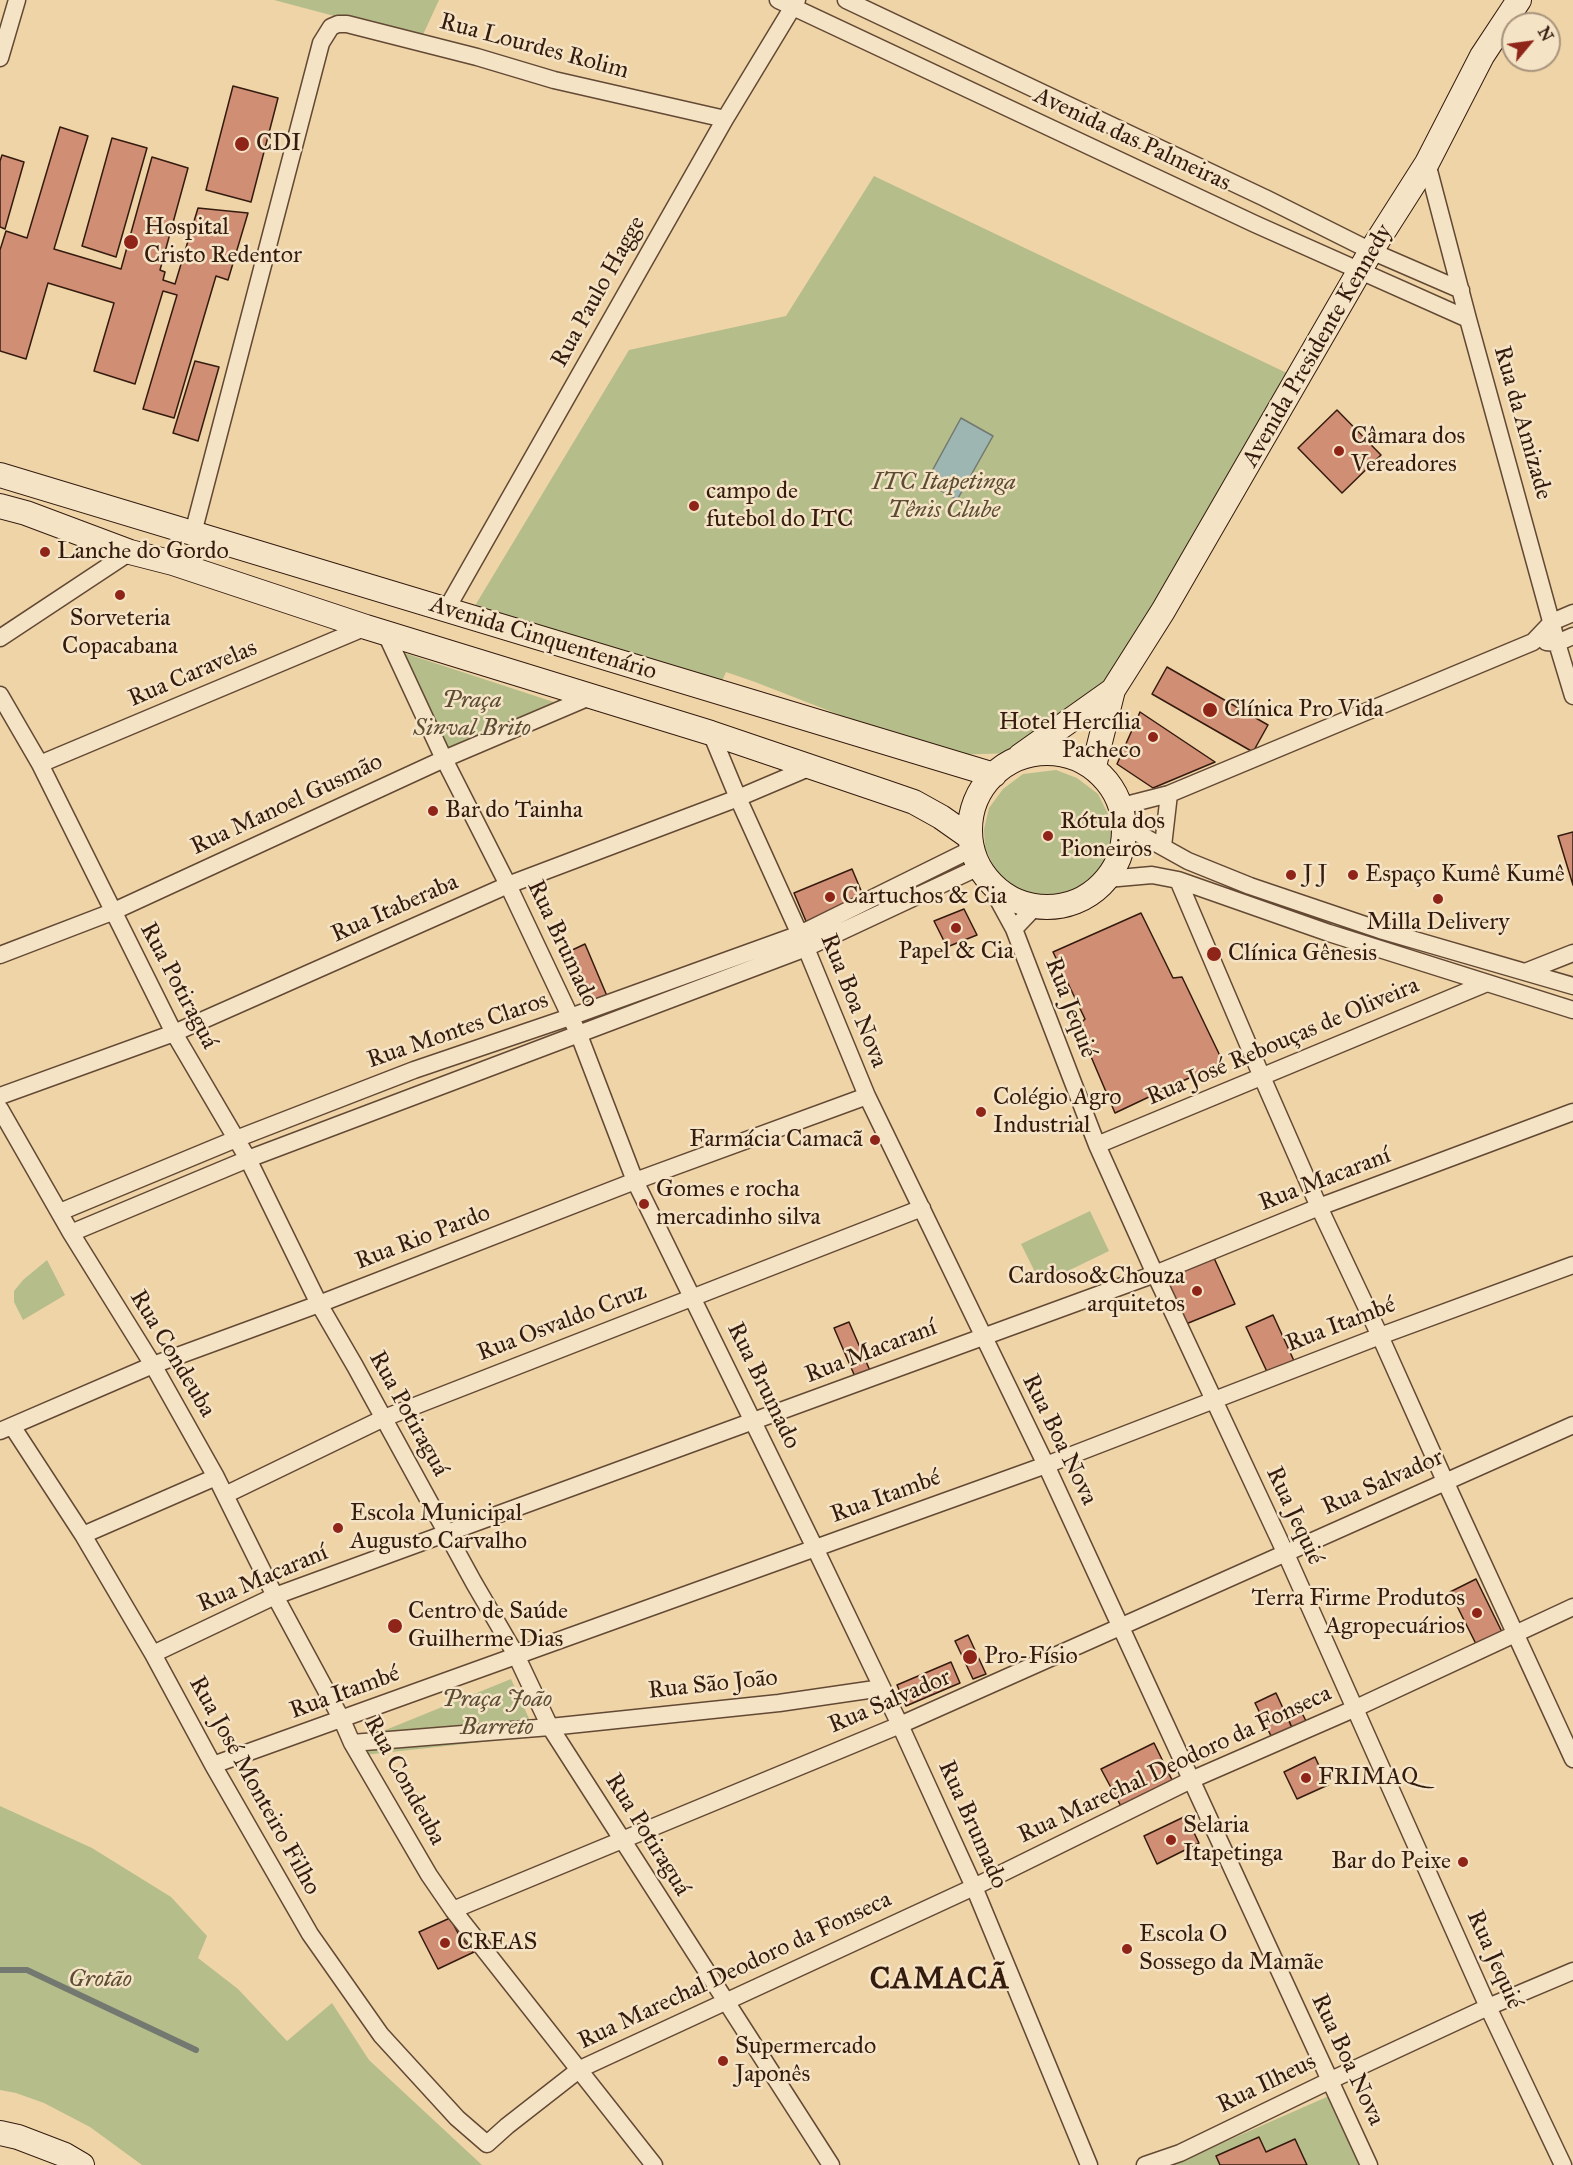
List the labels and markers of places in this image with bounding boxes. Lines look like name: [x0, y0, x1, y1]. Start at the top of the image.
place label: CDI: [256, 130, 301, 158]
marker: CDI: [233, 135, 251, 153]
place label: Hospital Cristo Redentor: [144, 214, 302, 270]
marker: Hospital Cristo Redentor: [122, 233, 140, 251]
place label: Câmara dos Vereadores: [1351, 423, 1465, 479]
marker: Câmara dos Vereadores: [1332, 444, 1346, 458]
place label: campo de futebol do ITC: [706, 478, 853, 534]
marker: campo de futebol do ITC: [687, 499, 701, 513]
place label: Lanche do Gordo: [57, 538, 229, 566]
marker: Lanche do Gordo: [38, 545, 52, 559]
marker: Sorveteria Copacabana: [113, 588, 127, 602]
place label: Sorveteria Copacabana: [62, 605, 178, 661]
place label: Clínica Pro Vida: [1224, 696, 1384, 724]
marker: Clínica Pro Vida: [1201, 701, 1219, 719]
place label: Hotel Hercília Pacheco: [999, 709, 1141, 765]
marker: Hotel Hercília Pacheco: [1146, 730, 1160, 744]
place label: Bar do Tainha: [445, 797, 583, 825]
marker: Bar do Tainha: [426, 804, 440, 818]
place label: Rótula dos Pioneiros: [1060, 808, 1165, 864]
marker: Rótula dos Pioneiros: [1041, 829, 1055, 843]
place label: J J: [1303, 861, 1328, 889]
place label: Espaço Kumê Kumê: [1365, 861, 1565, 889]
marker: J J: [1284, 868, 1298, 882]
marker: Espaço Kumê Kumê: [1346, 868, 1360, 882]
place label: Cartuchos & Cia: [842, 883, 1007, 911]
marker: Cartuchos & Cia: [823, 890, 837, 904]
marker: Milla Delivery: [1431, 892, 1445, 906]
place label: Milla Delivery: [1367, 909, 1509, 937]
marker: Papel & Cia: [949, 921, 963, 935]
place label: Papel & Cia: [898, 938, 1014, 966]
place label: Clínica Gênesis: [1228, 940, 1377, 968]
marker: Clínica Gênesis: [1205, 945, 1223, 963]
place label: Colégio Agro Industrial: [993, 1084, 1122, 1140]
marker: Colégio Agro Industrial: [974, 1105, 988, 1119]
place label: Farmácia Camacã: [689, 1126, 863, 1154]
marker: Farmácia Camacã: [868, 1133, 882, 1147]
place label: Gomes e rocha mercadinho silva: [656, 1176, 821, 1232]
marker: Gomes e rocha mercadinho silva: [637, 1197, 651, 1211]
place label: Cardoso&Chouza arquitetos: [1008, 1263, 1185, 1319]
marker: Cardoso&Chouza arquitetos: [1190, 1284, 1204, 1298]
place label: Escola Municipal Augusto Carvalho: [350, 1500, 527, 1556]
marker: Escola Municipal Augusto Carvalho: [331, 1521, 345, 1535]
place label: Terra Firme Produtos Agropecuários: [1252, 1585, 1465, 1641]
place label: Centro de Saúde Guilherme Dias: [408, 1598, 568, 1654]
marker: Terra Firme Produtos Agropecuários: [1470, 1606, 1484, 1620]
marker: Centro de Saúde Guilherme Dias: [386, 1617, 404, 1635]
place label: Pro-Físio: [984, 1643, 1078, 1671]
marker: Pro-Físio: [961, 1648, 979, 1666]
place label: FRIMAQ: [1318, 1764, 1418, 1792]
marker: FRIMAQ: [1299, 1771, 1313, 1785]
place label: Selaria Itapetinga: [1183, 1812, 1283, 1868]
marker: Selaria Itapetinga: [1164, 1833, 1178, 1847]
place label: Bar do Peixe: [1331, 1848, 1451, 1876]
marker: Bar do Peixe: [1456, 1855, 1470, 1869]
place label: Escola O Sossego da Mamãe: [1139, 1921, 1324, 1977]
place label: CREAS: [457, 1929, 537, 1957]
marker: CREAS: [438, 1936, 452, 1950]
marker: Escola O Sossego da Mamãe: [1120, 1942, 1134, 1956]
place label: Supermercado Japonês: [735, 2033, 876, 2089]
marker: Supermercado Japonês: [716, 2054, 730, 2068]

